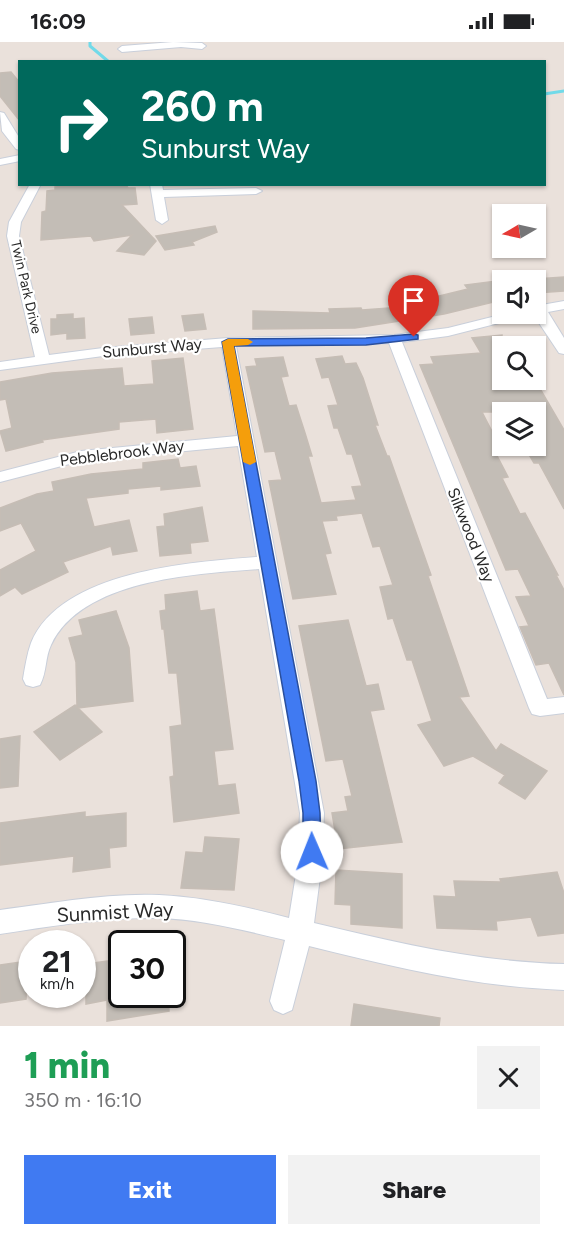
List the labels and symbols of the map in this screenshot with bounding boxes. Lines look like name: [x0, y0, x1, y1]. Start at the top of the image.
north arrow: [492, 204, 546, 258]
street label: Twin Park Drive: [7, 239, 45, 336]
pin: [388, 275, 439, 337]
street label: Sunburst Way: [101, 334, 203, 362]
street label: Pebblebrook Way: [59, 436, 186, 470]
street label: Silkwood Way: [443, 485, 499, 586]
position arrow: [280, 820, 344, 884]
street label: Sunmist Way: [56, 897, 175, 927]
speed limit sign: 30: [108, 930, 186, 1008]

